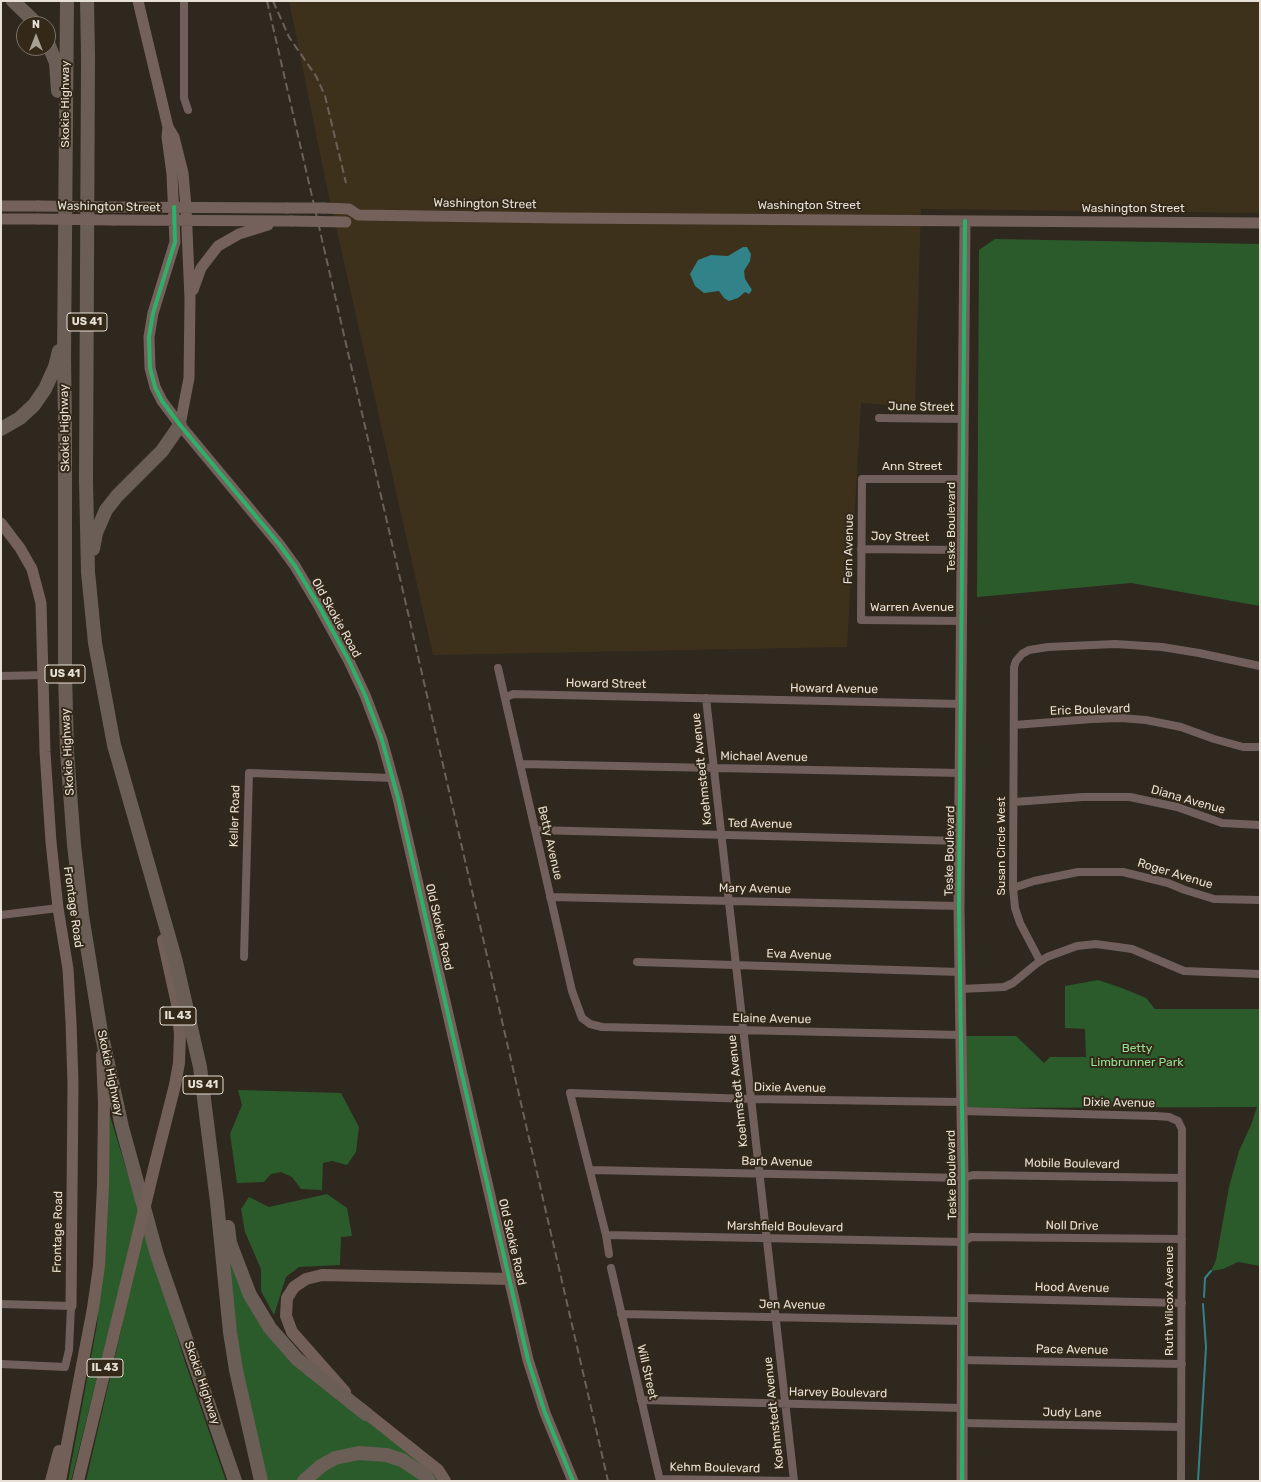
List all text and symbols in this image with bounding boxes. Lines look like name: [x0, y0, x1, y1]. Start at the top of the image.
north arrow: [16, 16, 56, 56]
text: N: [32, 18, 40, 31]
street label: Skokie Highway: [59, 60, 73, 148]
street label: Washington Street: [433, 196, 537, 212]
street label: Washington Street: [57, 199, 161, 215]
street label: Washington Street: [757, 199, 861, 213]
street label: Washington Street: [1081, 202, 1185, 216]
road number: US 41: [67, 313, 107, 331]
street label: Skokie Highway: [57, 384, 73, 472]
street label: June Street: [888, 399, 954, 415]
street label: Ann Street: [882, 460, 942, 474]
street label: Teske Boulevard: [945, 482, 959, 572]
street label: Fern Avenue: [841, 514, 857, 584]
street label: Joy Street: [871, 529, 929, 545]
street label: Old Skokie Road: [308, 576, 364, 660]
street label: Warren Avenue: [870, 601, 954, 615]
road number: US 41: [45, 665, 85, 683]
street label: Howard Street: [566, 676, 646, 692]
street label: Howard Avenue: [790, 681, 878, 697]
street label: Eric Boulevard: [1050, 701, 1130, 719]
street label: Skokie Highway: [59, 708, 77, 796]
street label: Koehmstedt Avenue: [689, 712, 715, 826]
street label: Michael Avenue: [720, 749, 808, 765]
street label: Diana Avenue: [1149, 783, 1227, 817]
street label: Keller Road: [227, 785, 243, 847]
street label: Susan Circle West: [995, 796, 1009, 896]
street label: Betty Avenue: [534, 805, 566, 881]
street label: Teske Boulevard: [942, 806, 958, 896]
street label: Ted Avenue: [728, 816, 792, 832]
street label: Roger Avenue: [1136, 856, 1214, 892]
street label: Frontage Road: [60, 865, 86, 949]
street label: Mary Avenue: [719, 881, 791, 897]
street label: Old Skokie Road: [422, 882, 456, 972]
street label: Eva Avenue: [766, 947, 832, 963]
road number: IL 43: [160, 1007, 196, 1025]
street label: Elaine Avenue: [733, 1011, 811, 1027]
street label: Skokie Highway: [94, 1029, 126, 1117]
street label: Koehmstedt Avenue: [725, 1034, 751, 1148]
park label: Betty Limbrunner Park: [1091, 1042, 1183, 1070]
road number: US 41: [183, 1076, 223, 1094]
street label: Dixie Avenue: [754, 1080, 826, 1096]
street label: Dixie Avenue: [1083, 1095, 1155, 1111]
street label: Teske Boulevard: [944, 1130, 960, 1220]
street label: Barb Avenue: [741, 1154, 813, 1170]
street label: Mobile Boulevard: [1024, 1156, 1120, 1172]
street label: Frontage Road: [50, 1191, 66, 1273]
street label: Old Skokie Road: [495, 1197, 529, 1287]
street label: Noll Drive: [1045, 1218, 1099, 1234]
street label: Marshfield Boulevard: [727, 1219, 843, 1235]
street label: Ruth Wilcox Avenue: [1163, 1246, 1177, 1356]
street label: Hood Avenue: [1035, 1280, 1109, 1296]
street label: Jen Avenue: [759, 1297, 825, 1313]
street label: Skokie Highway: [181, 1339, 223, 1427]
street label: Pace Avenue: [1036, 1342, 1108, 1358]
street label: Will Street: [634, 1343, 660, 1401]
street label: Koehmstedt Avenue: [761, 1356, 787, 1470]
road number: IL 43: [87, 1359, 123, 1377]
street label: Harvey Boulevard: [789, 1385, 887, 1401]
street label: Judy Lane: [1042, 1405, 1102, 1421]
street label: Kehm Boulevard: [670, 1460, 760, 1476]

